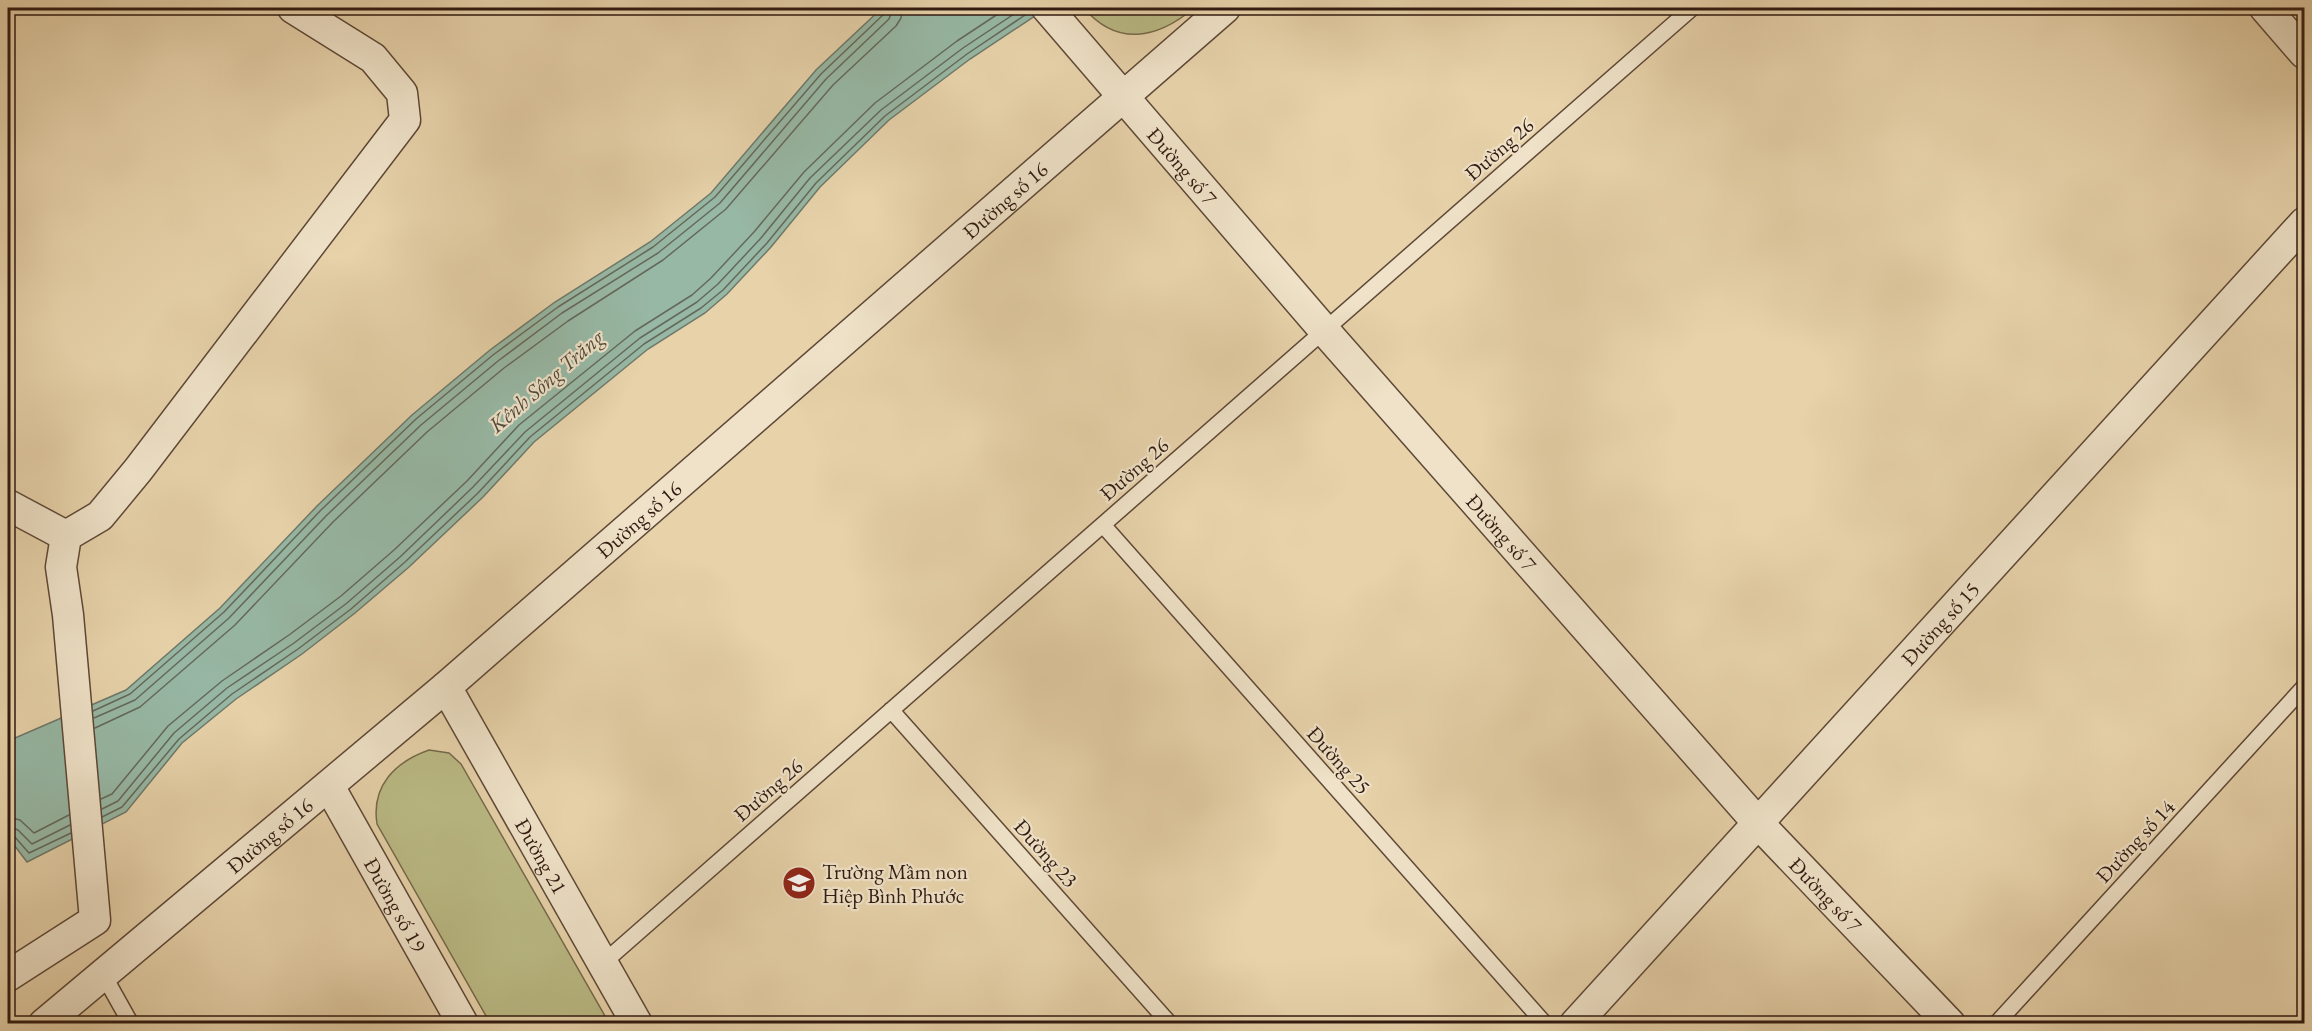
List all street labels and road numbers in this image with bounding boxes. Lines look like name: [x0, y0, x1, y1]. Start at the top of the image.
street label: Đường 26: [1459, 112, 1539, 186]
street label: Đường số 7: [1142, 121, 1224, 211]
street label: Đường số 16: [957, 155, 1053, 244]
street label: Đường 26: [1094, 432, 1174, 506]
street label: Đường số 16: [590, 475, 687, 564]
street label: Đường số 7: [1461, 488, 1544, 577]
street label: Đường số 15: [1895, 576, 1985, 671]
street label: Đường 25: [1301, 720, 1377, 800]
street label: Đường 26: [728, 753, 808, 827]
street label: Đường số 16: [221, 791, 318, 879]
street label: Đường số 14: [2090, 793, 2181, 888]
street label: Đường 21: [509, 813, 574, 898]
street label: Đường 23: [1008, 813, 1084, 893]
street label: Đường số 7: [1784, 851, 1869, 938]
street label: Đường số 19: [358, 852, 433, 957]

